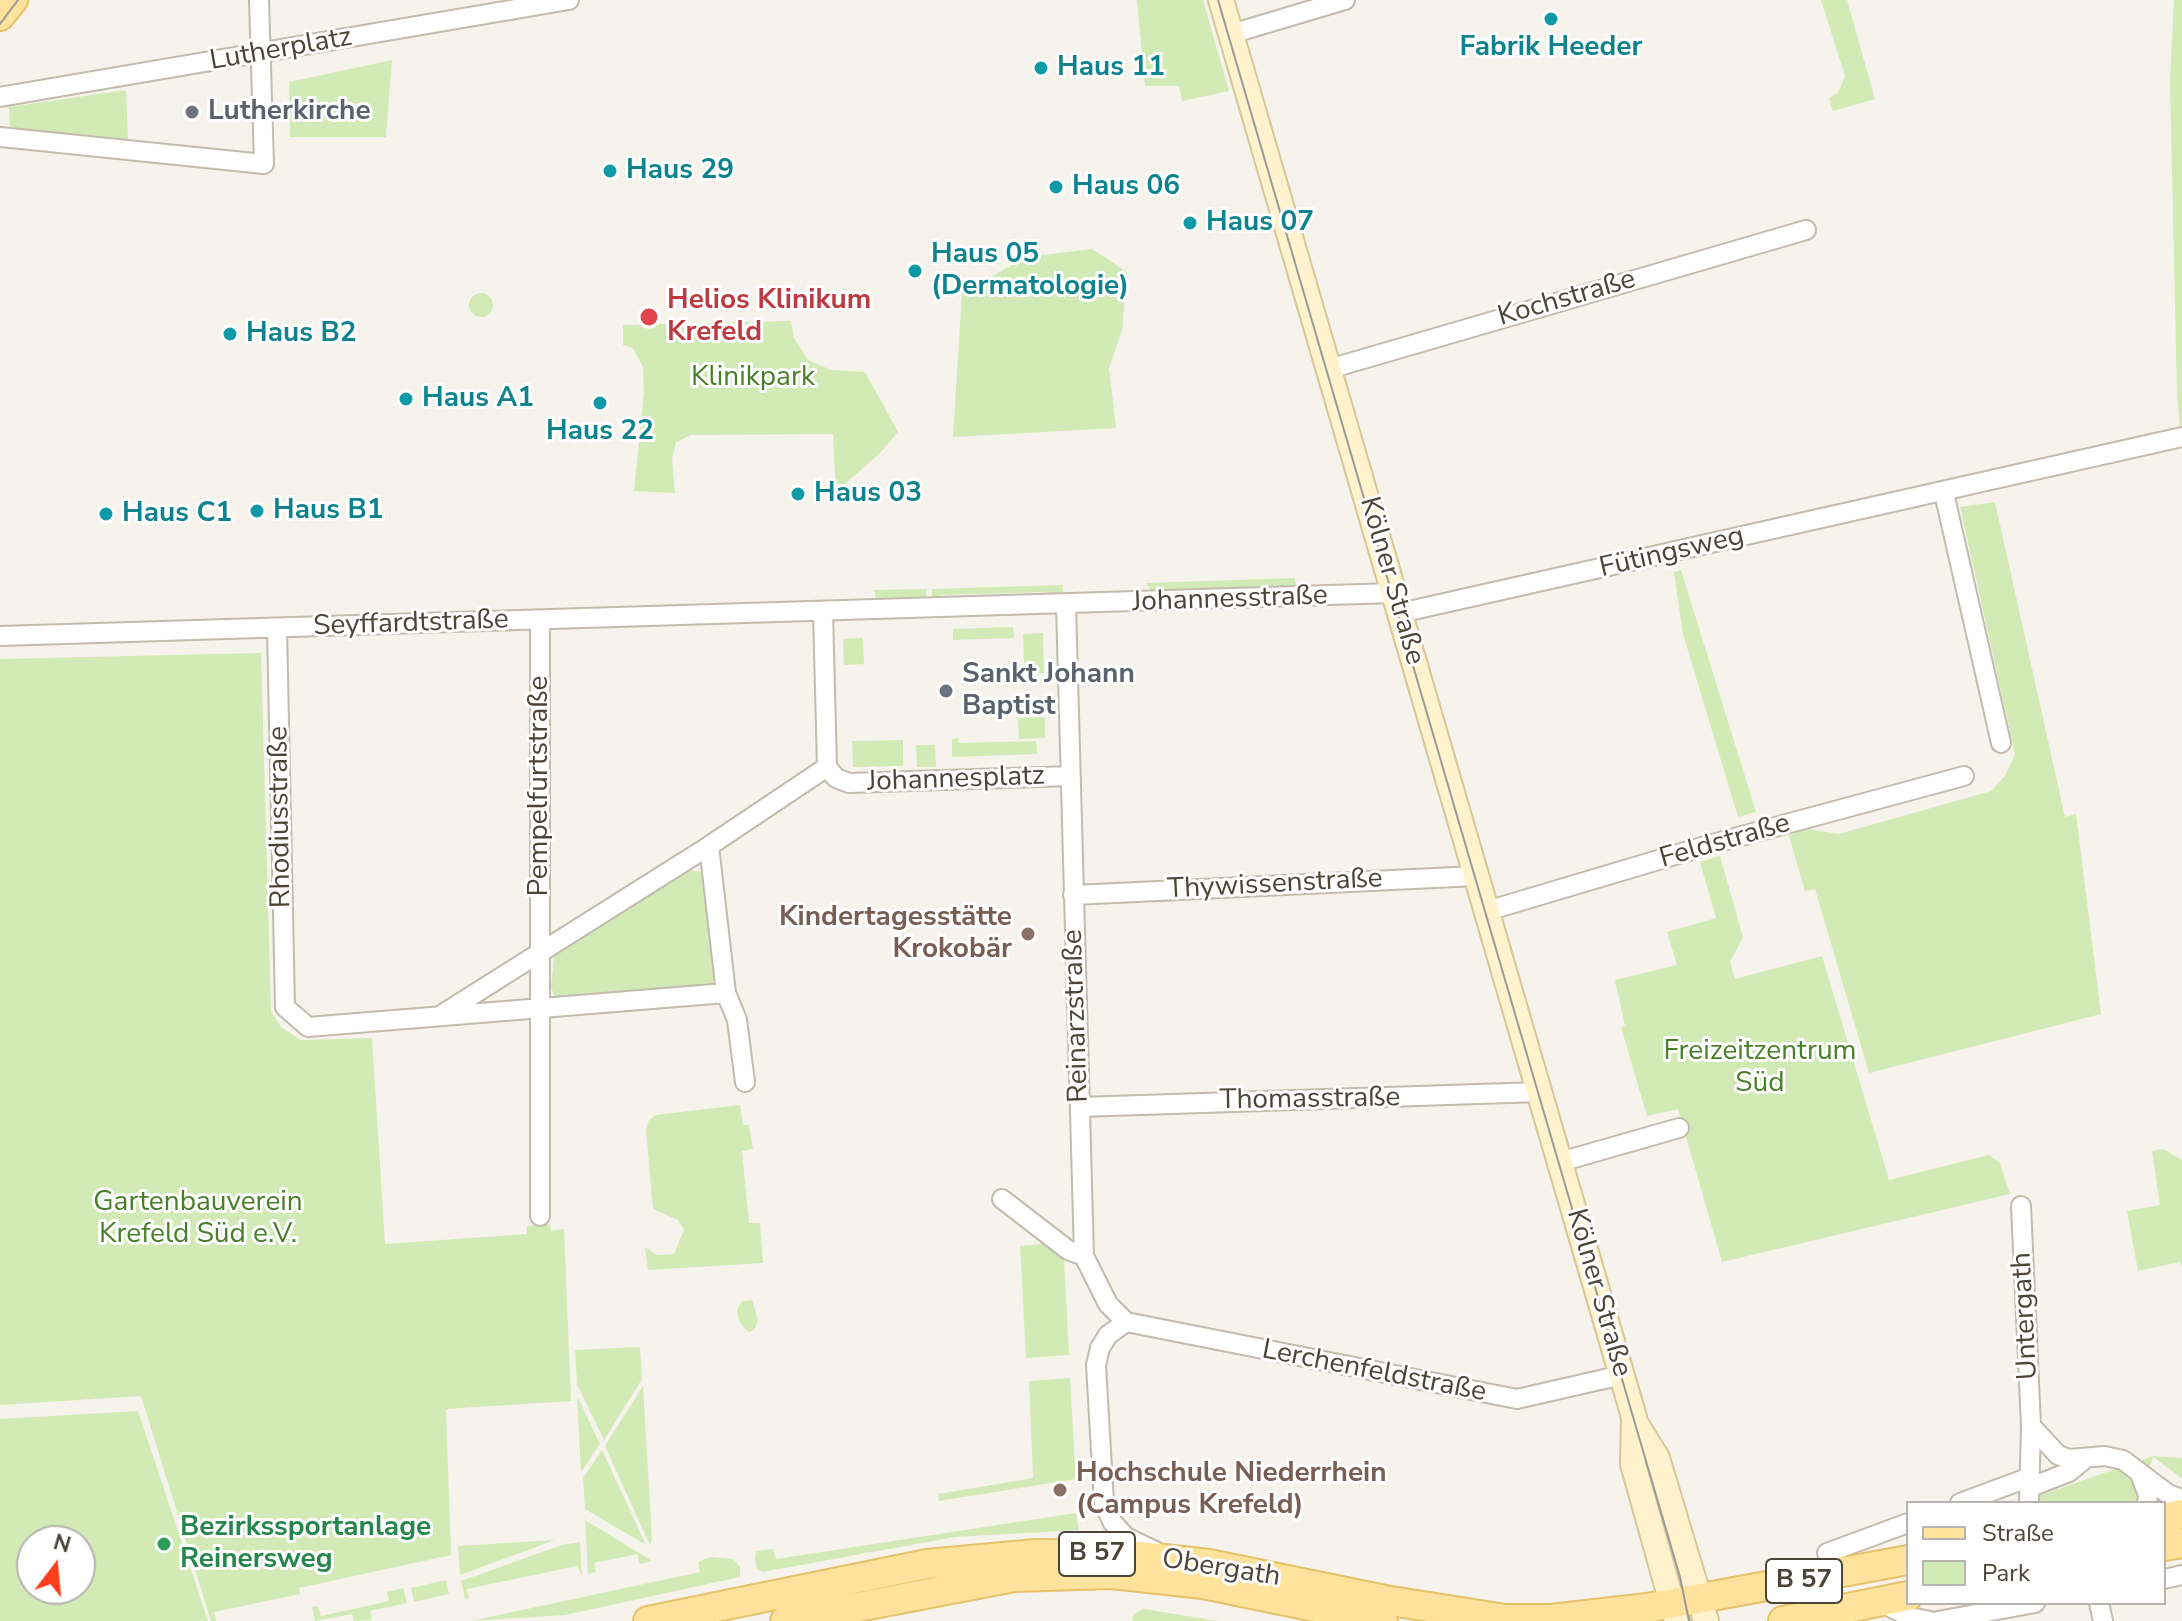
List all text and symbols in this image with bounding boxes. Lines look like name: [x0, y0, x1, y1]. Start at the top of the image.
marker: Fabrik Heeder: [1542, 10, 1560, 28]
street label: Lutherplatz: [207, 21, 355, 79]
place label: Fabrik Heeder: [1460, 31, 1642, 65]
place label: Haus 11: [1057, 51, 1165, 85]
marker: Haus 11: [1032, 59, 1050, 77]
place label: Lutherkirche: [208, 95, 371, 129]
marker: Lutherkirche: [183, 103, 201, 121]
place label: Haus 29: [626, 154, 734, 188]
marker: Haus 29: [601, 162, 619, 180]
place label: Haus 06: [1072, 170, 1180, 204]
marker: Haus 06: [1047, 178, 1065, 196]
place label: Haus 07: [1206, 206, 1314, 240]
marker: Haus 07: [1181, 214, 1199, 232]
place label: Haus 05 (Dermatologie): [931, 238, 1129, 304]
marker: Haus 05 (Dermatologie): [906, 262, 924, 280]
street label: Kochstraße: [1494, 263, 1640, 335]
place label: Helios Klinikum Krefeld: [667, 284, 871, 350]
marker: Helios Klinikum Krefeld: [638, 306, 660, 328]
place label: Haus B2: [246, 317, 356, 351]
marker: Haus B2: [221, 325, 239, 343]
park label: Klinikpark: [691, 361, 815, 395]
place label: Haus A1: [422, 382, 534, 416]
marker: Haus A1: [397, 390, 415, 408]
marker: Haus 22: [591, 394, 609, 412]
place label: Haus 22: [546, 415, 654, 449]
place label: Haus 03: [814, 477, 922, 511]
marker: Haus 03: [789, 485, 807, 503]
street label: Kölner Straße: [1351, 493, 1431, 669]
place label: Haus B1: [273, 494, 383, 528]
place label: Haus C1: [122, 497, 232, 531]
marker: Haus B1: [248, 502, 266, 520]
marker: Haus C1: [97, 505, 115, 523]
street label: Fütingsweg: [1597, 520, 1747, 586]
street label: Johannesstraße: [1132, 580, 1328, 620]
street label: Seyffardtstraße: [313, 604, 509, 644]
place label: Sankt Johann Baptist: [962, 658, 1135, 724]
street label: Pempelfurtstraße: [523, 676, 557, 896]
marker: Sankt Johann Baptist: [937, 682, 955, 700]
street label: Rhodiusstraße: [263, 726, 299, 908]
street label: Johannesplatz: [867, 760, 1045, 800]
street label: Feldstraße: [1656, 807, 1794, 877]
street label: Thywissenstraße: [1167, 863, 1383, 907]
place label: Kindertagesstätte Krokobär: [779, 901, 1012, 967]
marker: Kindertagesstätte Krokobär: [1019, 925, 1037, 943]
street label: Reinarzstraße: [1057, 929, 1097, 1103]
park label: Freizeitzentrum Süd: [1663, 1035, 1857, 1101]
street label: Thomasstraße: [1219, 1082, 1401, 1118]
park label: Gartenbauverein Krefeld Süd e.V.: [93, 1186, 303, 1252]
street label: Kölner Straße: [1558, 1205, 1638, 1381]
street label: Untergath: [2006, 1251, 2046, 1381]
street label: Lerchenfeldstraße: [1259, 1334, 1489, 1410]
place label: Hochschule Niederrhein (Campus Krefeld): [1076, 1457, 1387, 1523]
marker: Hochschule Niederrhein (Campus Krefeld): [1051, 1481, 1069, 1499]
legend: [1906, 1501, 2166, 1605]
place label: Bezirkssportanlage Reinersweg: [180, 1511, 431, 1577]
text: Straße: [1982, 1517, 2054, 1549]
north arrow: [16, 1525, 96, 1605]
text: N: [50, 1527, 74, 1561]
road number: B 57: [1059, 1532, 1135, 1576]
marker: Bezirkssportanlage Reinersweg: [155, 1535, 173, 1553]
street label: Obergath: [1159, 1543, 1283, 1595]
text: Park: [1982, 1557, 2030, 1589]
road number: B 57: [1766, 1559, 1842, 1603]

